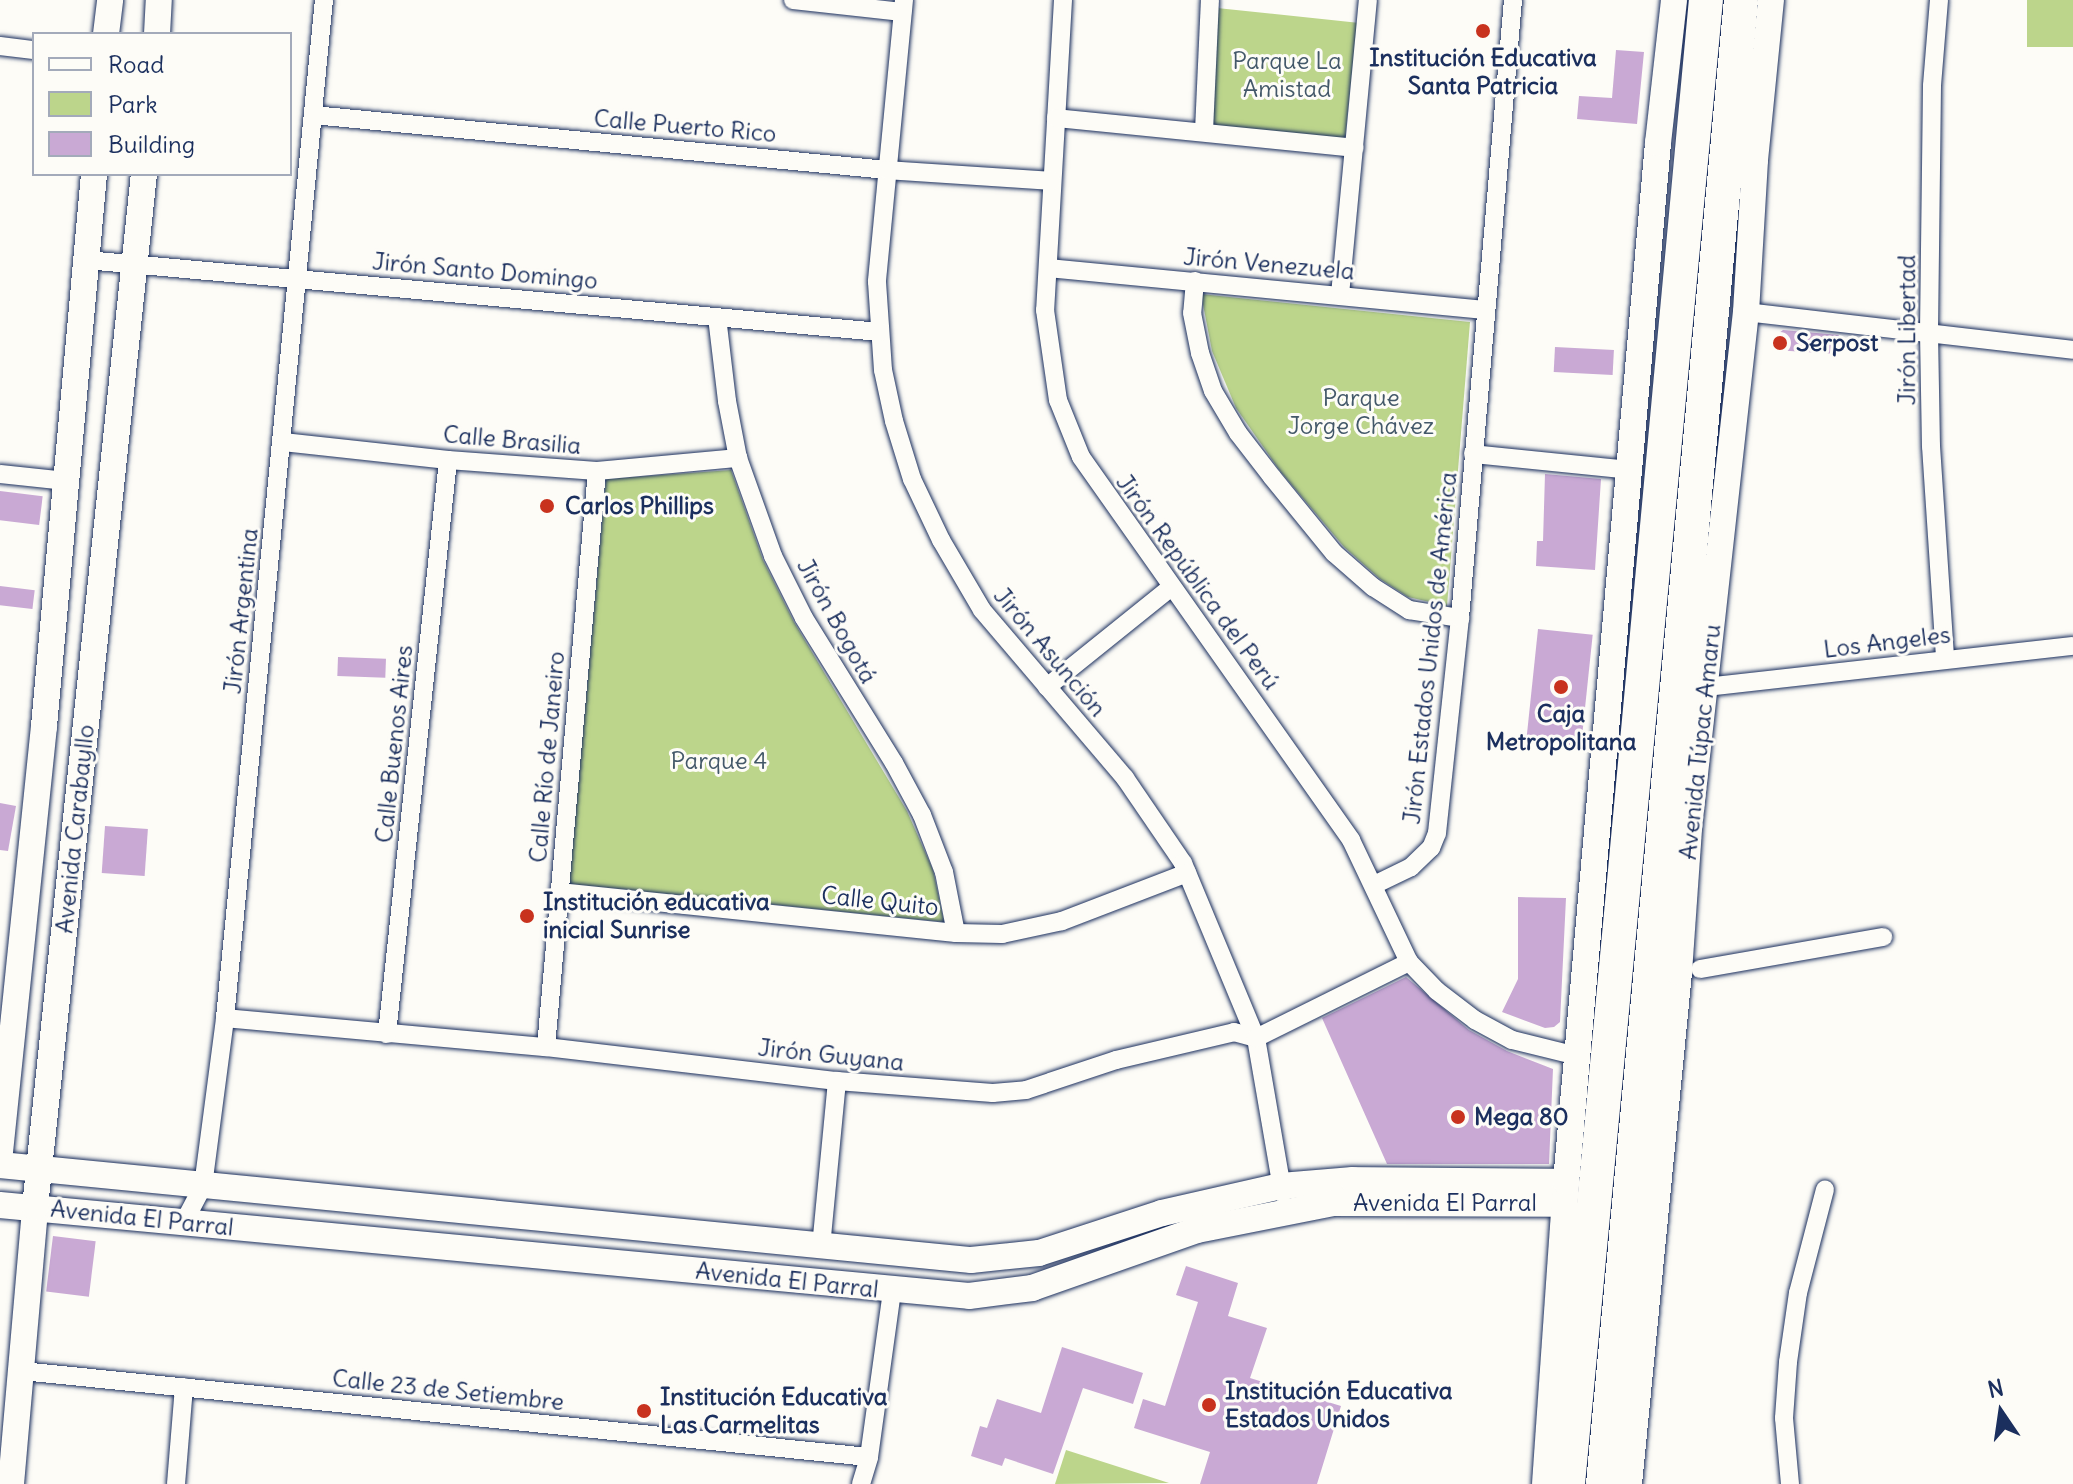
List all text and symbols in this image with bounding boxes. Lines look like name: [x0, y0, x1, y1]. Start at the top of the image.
marker: Institución Educativa Santa Patricia: [1474, 22, 1492, 40]
legend: [32, 32, 292, 176]
place label: Institución Educativa Santa Patricia: [1369, 44, 1597, 100]
park label: Parque La Amistad: [1232, 47, 1342, 103]
text: Road: [108, 49, 164, 79]
text: Park: [108, 89, 158, 119]
street label: Calle Puerto Rico: [593, 104, 777, 148]
text: Building: [108, 129, 195, 159]
street label: Jirón Venezuela: [1182, 242, 1356, 286]
street label: Jirón Santo Domingo: [371, 247, 599, 295]
street label: Jirón Libertad: [1893, 255, 1921, 405]
place label: Serpost: [1796, 329, 1878, 357]
marker: Serpost: [1771, 334, 1789, 352]
park label: Parque Jorge Chávez: [1288, 384, 1434, 440]
street label: Calle Brasilia: [442, 420, 582, 460]
street label: Jirón República del Perú: [1110, 469, 1286, 695]
street label: Jirón Estados Unidos de América: [1397, 470, 1463, 826]
place label: Carlos Phillips: [565, 492, 714, 520]
marker: Carlos Phillips: [536, 495, 558, 517]
street label: Jirón Argentina: [218, 527, 264, 695]
street label: Jirón Bogotá: [791, 554, 883, 688]
street label: Jirón Asunción: [988, 582, 1112, 722]
street label: Los Angeles: [1822, 620, 1952, 664]
street label: Avenida Túpac Amaru: [1673, 623, 1727, 861]
street label: Calle Buenos Aires: [369, 644, 419, 844]
street label: Calle Río de Janeiro: [523, 650, 571, 864]
marker: Caja Metropolitana: [1552, 678, 1570, 696]
place label: Caja Metropolitana: [1486, 700, 1636, 756]
street label: Avenida Carabayllo: [50, 723, 100, 935]
park label: Parque 4: [671, 747, 767, 775]
street label: Calle Quito: [820, 881, 940, 921]
place label: Institución educativa inicial Sunrise: [543, 888, 770, 944]
marker: Institución educativa inicial Sunrise: [518, 907, 536, 925]
street label: Jirón Guyana: [757, 1033, 905, 1077]
place label: Mega 80: [1474, 1103, 1569, 1131]
marker: Mega 80: [1449, 1108, 1467, 1126]
street label: Avenida El Parral: [1353, 1189, 1537, 1217]
street label: Avenida El Parral: [49, 1194, 235, 1242]
street label: Avenida El Parral: [694, 1256, 880, 1304]
street label: Calle 23 de Setiembre: [331, 1364, 565, 1416]
north arrow: [1961, 1372, 2041, 1452]
text: N: [1985, 1373, 2006, 1404]
place label: Institución Educativa Estados Unidos: [1225, 1377, 1452, 1433]
place label: Institución Educativa Las Carmelitas: [660, 1383, 887, 1439]
marker: Institución Educativa Estados Unidos: [1200, 1396, 1218, 1414]
marker: Institución Educativa Las Carmelitas: [635, 1402, 653, 1420]

